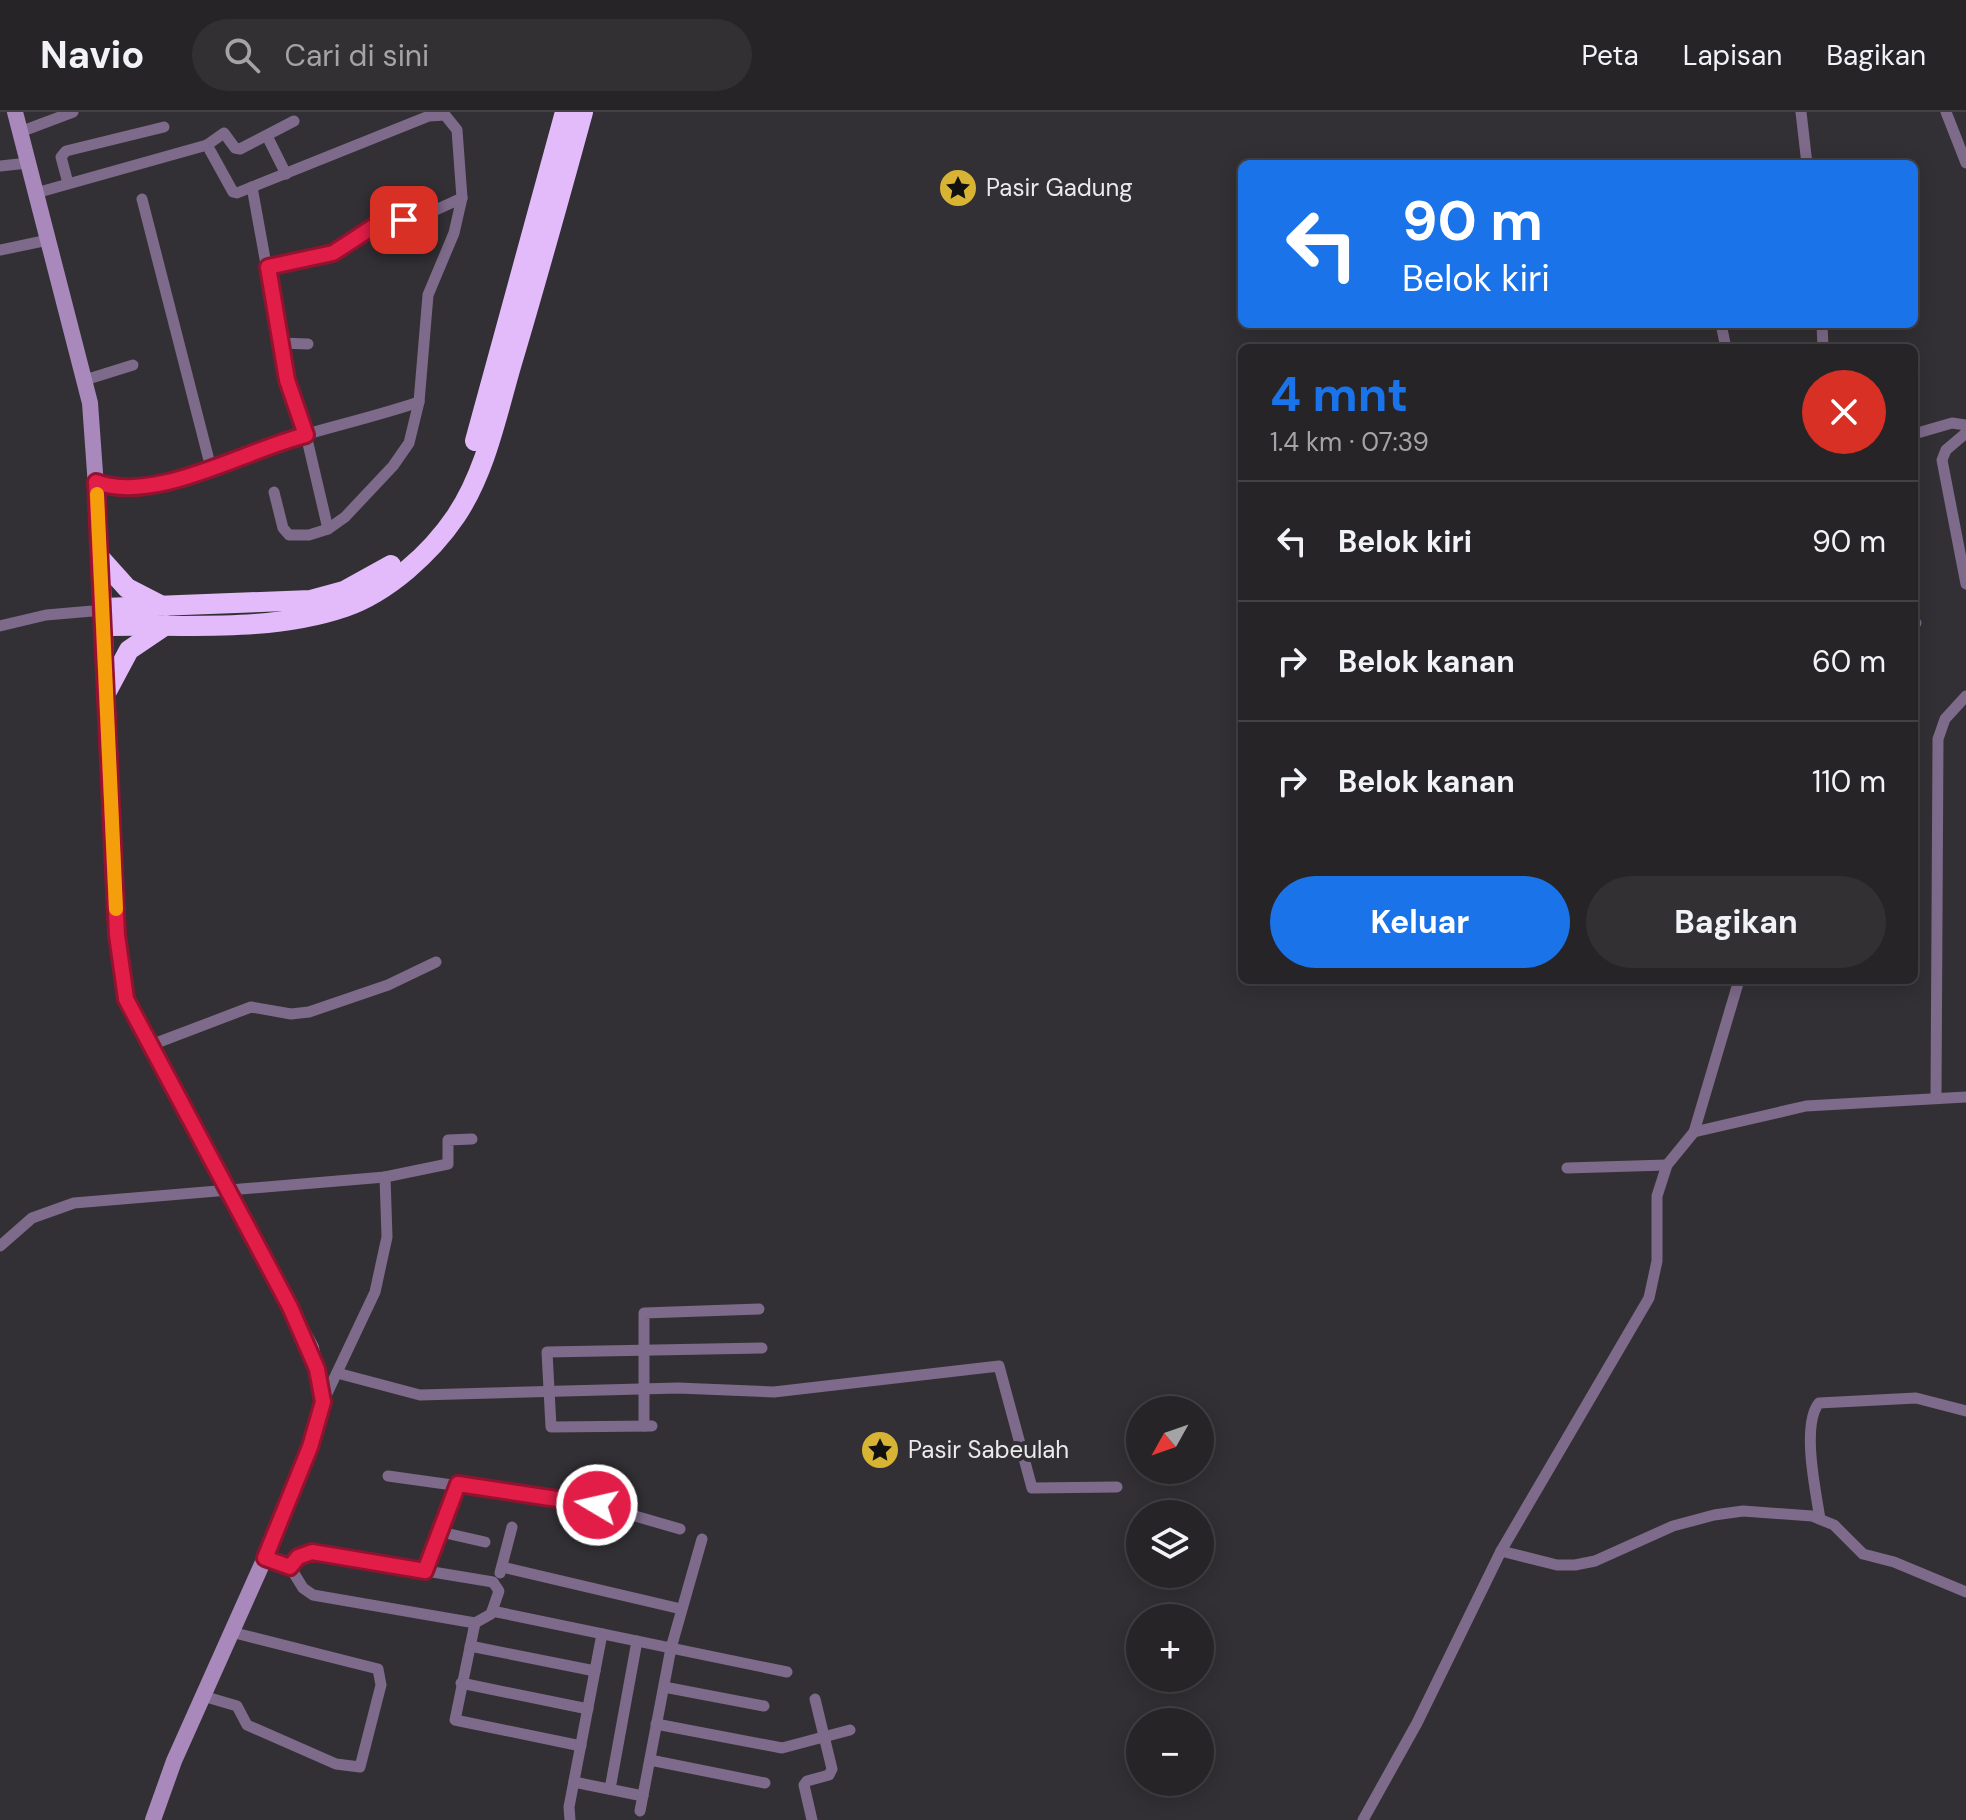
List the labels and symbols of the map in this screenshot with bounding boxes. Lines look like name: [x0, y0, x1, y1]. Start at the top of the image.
place icon: Pasir Gadung: [937, 167, 979, 209]
place label: Pasir Gadung: [986, 172, 1133, 203]
pin: [370, 186, 438, 254]
north arrow: [1126, 1396, 1214, 1484]
place icon: Pasir Sabeulah: [859, 1429, 901, 1471]
place label: Pasir Sabeulah: [908, 1434, 1069, 1465]
position arrow: [555, 1463, 639, 1547]

